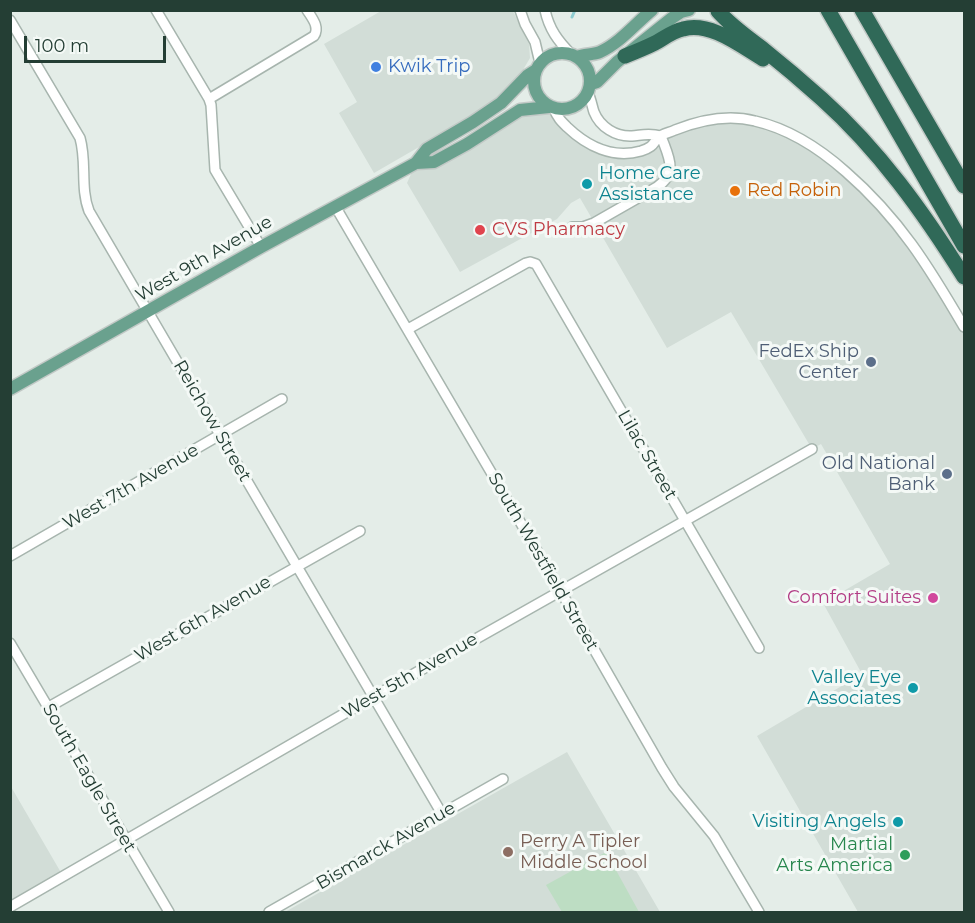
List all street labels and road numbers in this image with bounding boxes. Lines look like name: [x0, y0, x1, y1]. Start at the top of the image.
street label: West 9th Avenue: [132, 211, 276, 307]
street label: Reichow Street: [168, 356, 256, 486]
street label: Lilac Street: [613, 406, 681, 504]
street label: West 7th Avenue: [59, 439, 203, 535]
street label: South Westfield Street: [483, 469, 603, 655]
street label: West 6th Avenue: [131, 571, 275, 667]
street label: West 5th Avenue: [338, 628, 482, 724]
street label: South Eagle Street: [38, 700, 140, 856]
street label: Bismarck Avenue: [312, 797, 460, 895]

